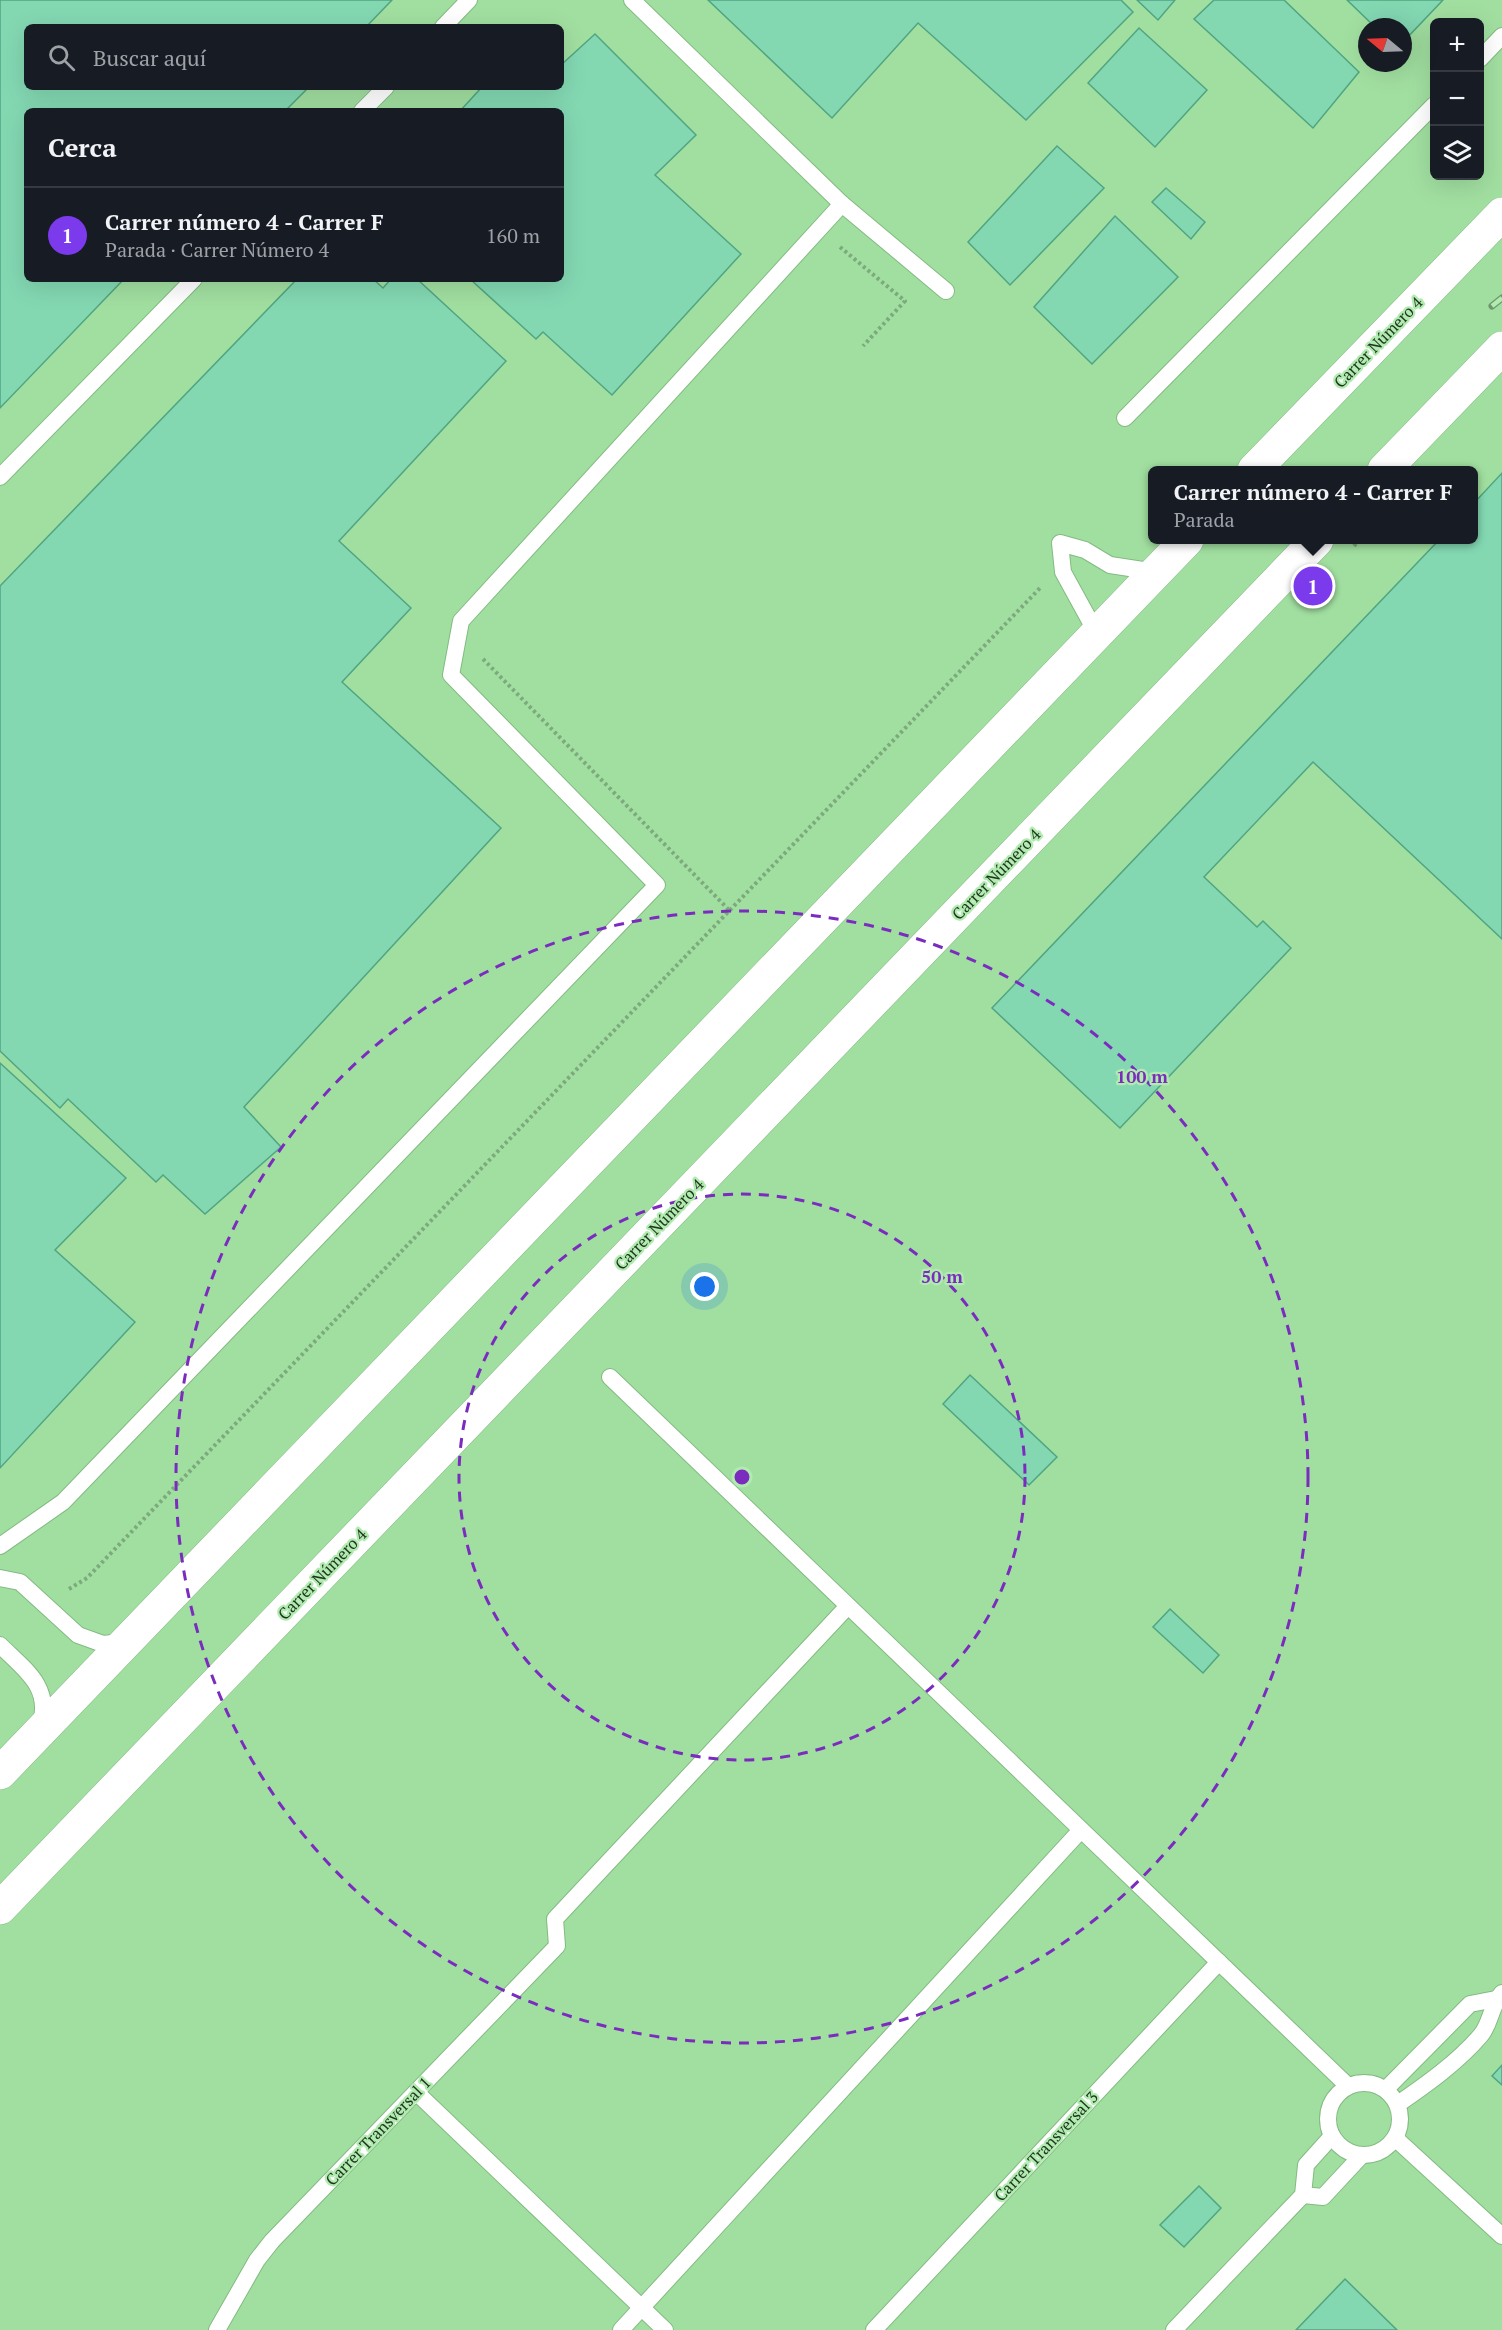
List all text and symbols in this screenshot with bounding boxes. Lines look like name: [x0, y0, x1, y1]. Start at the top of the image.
north arrow: [1358, 18, 1412, 72]
map controls: [1430, 18, 1484, 180]
button: +: [1430, 18, 1484, 72]
search box: [24, 24, 564, 90]
icon: search: [45, 41, 78, 74]
text: Buscar aquí: [93, 43, 206, 72]
button: −: [1430, 72, 1484, 126]
button: layers: [1430, 126, 1484, 180]
text: Cerca: [48, 130, 117, 164]
text: Carrer número 4 - Carrer F: [105, 207, 384, 236]
text: 1: [62, 222, 73, 249]
text: 160 m: [486, 222, 540, 249]
text: Parada · Carrer Número 4: [105, 236, 329, 263]
street label: Carrer Número 4: [1329, 291, 1428, 392]
popup: [1148, 466, 1478, 544]
text: Carrer número 4 - Carrer F: [1174, 477, 1452, 506]
text: Parada: [1174, 506, 1235, 533]
pin: 1: [1294, 564, 1332, 608]
street label: Carrer Número 4: [947, 823, 1046, 924]
text: 100 m: [1116, 1064, 1168, 1088]
street label: Carrer Número 4: [610, 1173, 709, 1274]
text: 50 m: [921, 1264, 963, 1288]
your location: [690, 1272, 719, 1301]
centre of rings: [732, 1467, 752, 1487]
street label: Carrer Número 4: [273, 1523, 372, 1624]
street label: Carrer Transversal 1: [320, 2072, 436, 2190]
street label: Carrer Transversal 3: [989, 2086, 1103, 2206]

